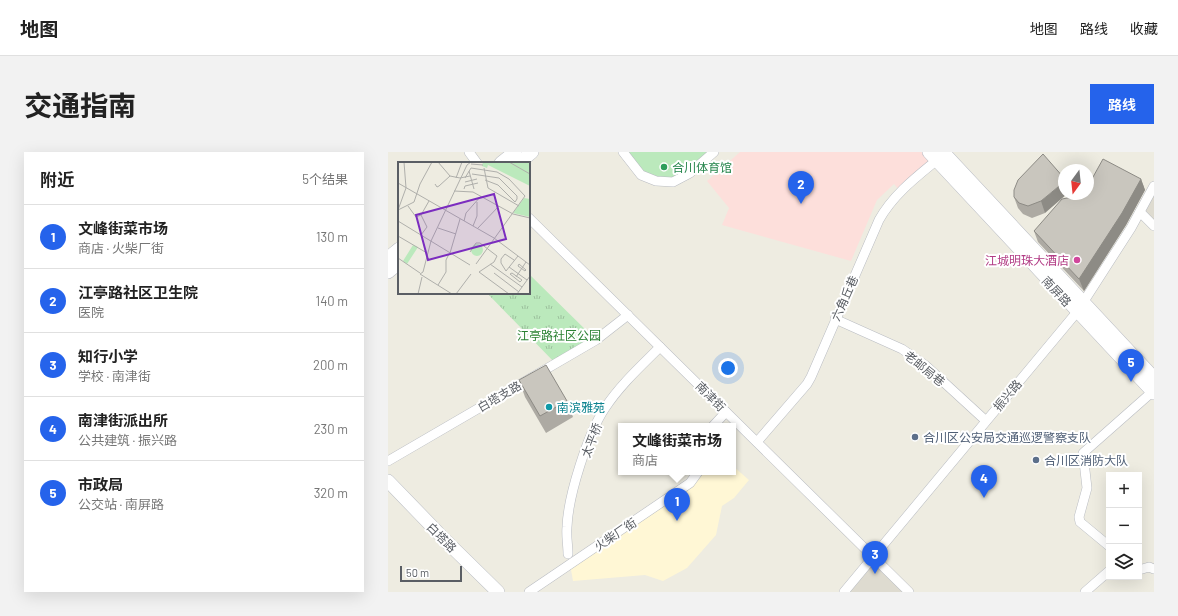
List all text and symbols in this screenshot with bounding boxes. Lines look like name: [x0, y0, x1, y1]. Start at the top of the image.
text: 地图: [20, 17, 58, 40]
text: 地图: [1030, 20, 1058, 37]
text: 路线: [1080, 20, 1108, 37]
text: 收藏: [1130, 20, 1158, 37]
button: 路线: [1090, 84, 1154, 124]
text: 交通指南: [24, 88, 136, 122]
place label: 合川体育馆: [672, 160, 732, 174]
inset map: [398, 162, 530, 294]
marker: 合川体育馆: [659, 162, 669, 172]
north arrow: [1058, 164, 1094, 200]
text: 附近: [40, 169, 74, 189]
text: 5个结果: [302, 171, 348, 187]
pin: 2: [788, 171, 814, 204]
text: 文峰街菜市场: [78, 219, 168, 237]
text: 1: [51, 229, 55, 245]
text: 130 m: [316, 229, 348, 245]
text: 商店 · 火柴厂街: [78, 240, 164, 256]
place label: 江城明珠大酒店: [985, 253, 1069, 267]
marker: 江城明珠大酒店: [1072, 255, 1082, 265]
street label: 六角丘巷: [828, 273, 860, 323]
street label: 南屏路: [1040, 273, 1074, 309]
text: 江亭路社区卫生院: [78, 283, 198, 301]
text: 2: [49, 293, 57, 309]
text: 140 m: [316, 293, 348, 309]
text: 医院: [78, 304, 104, 320]
park label: 江亭路社区公园: [517, 328, 601, 342]
text: 知行小学: [78, 347, 138, 365]
street label: 老邮局巷: [902, 347, 948, 389]
pin: 5: [1118, 349, 1144, 382]
text: 3: [49, 357, 57, 373]
text: 200 m: [313, 357, 348, 373]
your location: [718, 358, 738, 378]
text: 学校 · 南津街: [78, 368, 151, 384]
street label: 振兴路: [990, 377, 1024, 413]
street label: 白塔支路: [475, 378, 523, 414]
street label: 南津街: [693, 378, 729, 414]
place label: 南滨雅苑: [557, 400, 605, 414]
marker: 南滨雅苑: [544, 402, 554, 412]
text: 南津街派出所: [78, 411, 168, 429]
text: 4: [49, 421, 57, 437]
text: 230 m: [314, 421, 348, 437]
street label: 太平桥: [578, 421, 604, 459]
popup: [618, 423, 736, 475]
place label: 合川区公安局交通巡逻警察支队: [923, 430, 1091, 444]
text: 文峰街菜市场: [632, 431, 722, 449]
text: 公共建筑 · 振兴路: [78, 432, 177, 448]
marker: 合川区公安局交通巡逻警察支队: [910, 432, 920, 442]
text: 商店: [632, 452, 658, 468]
place label: 合川区消防大队: [1044, 453, 1128, 467]
marker: 合川区消防大队: [1031, 455, 1041, 465]
pin: 4: [971, 465, 997, 498]
map controls: [1106, 472, 1142, 580]
button: +: [1106, 472, 1142, 508]
text: 市政局: [78, 475, 123, 493]
text: 5: [49, 485, 57, 501]
text: 320 m: [314, 485, 348, 501]
pin: 1: [664, 488, 690, 521]
text: 公交站 · 南屏路: [78, 496, 164, 512]
button: −: [1106, 508, 1142, 544]
street label: 火柴厂街: [591, 515, 639, 553]
street label: 白塔路: [424, 519, 460, 555]
pin: 3: [862, 541, 888, 574]
button: layers: [1106, 544, 1142, 580]
scale bar: [400, 564, 462, 583]
text: 50 m: [406, 566, 429, 579]

